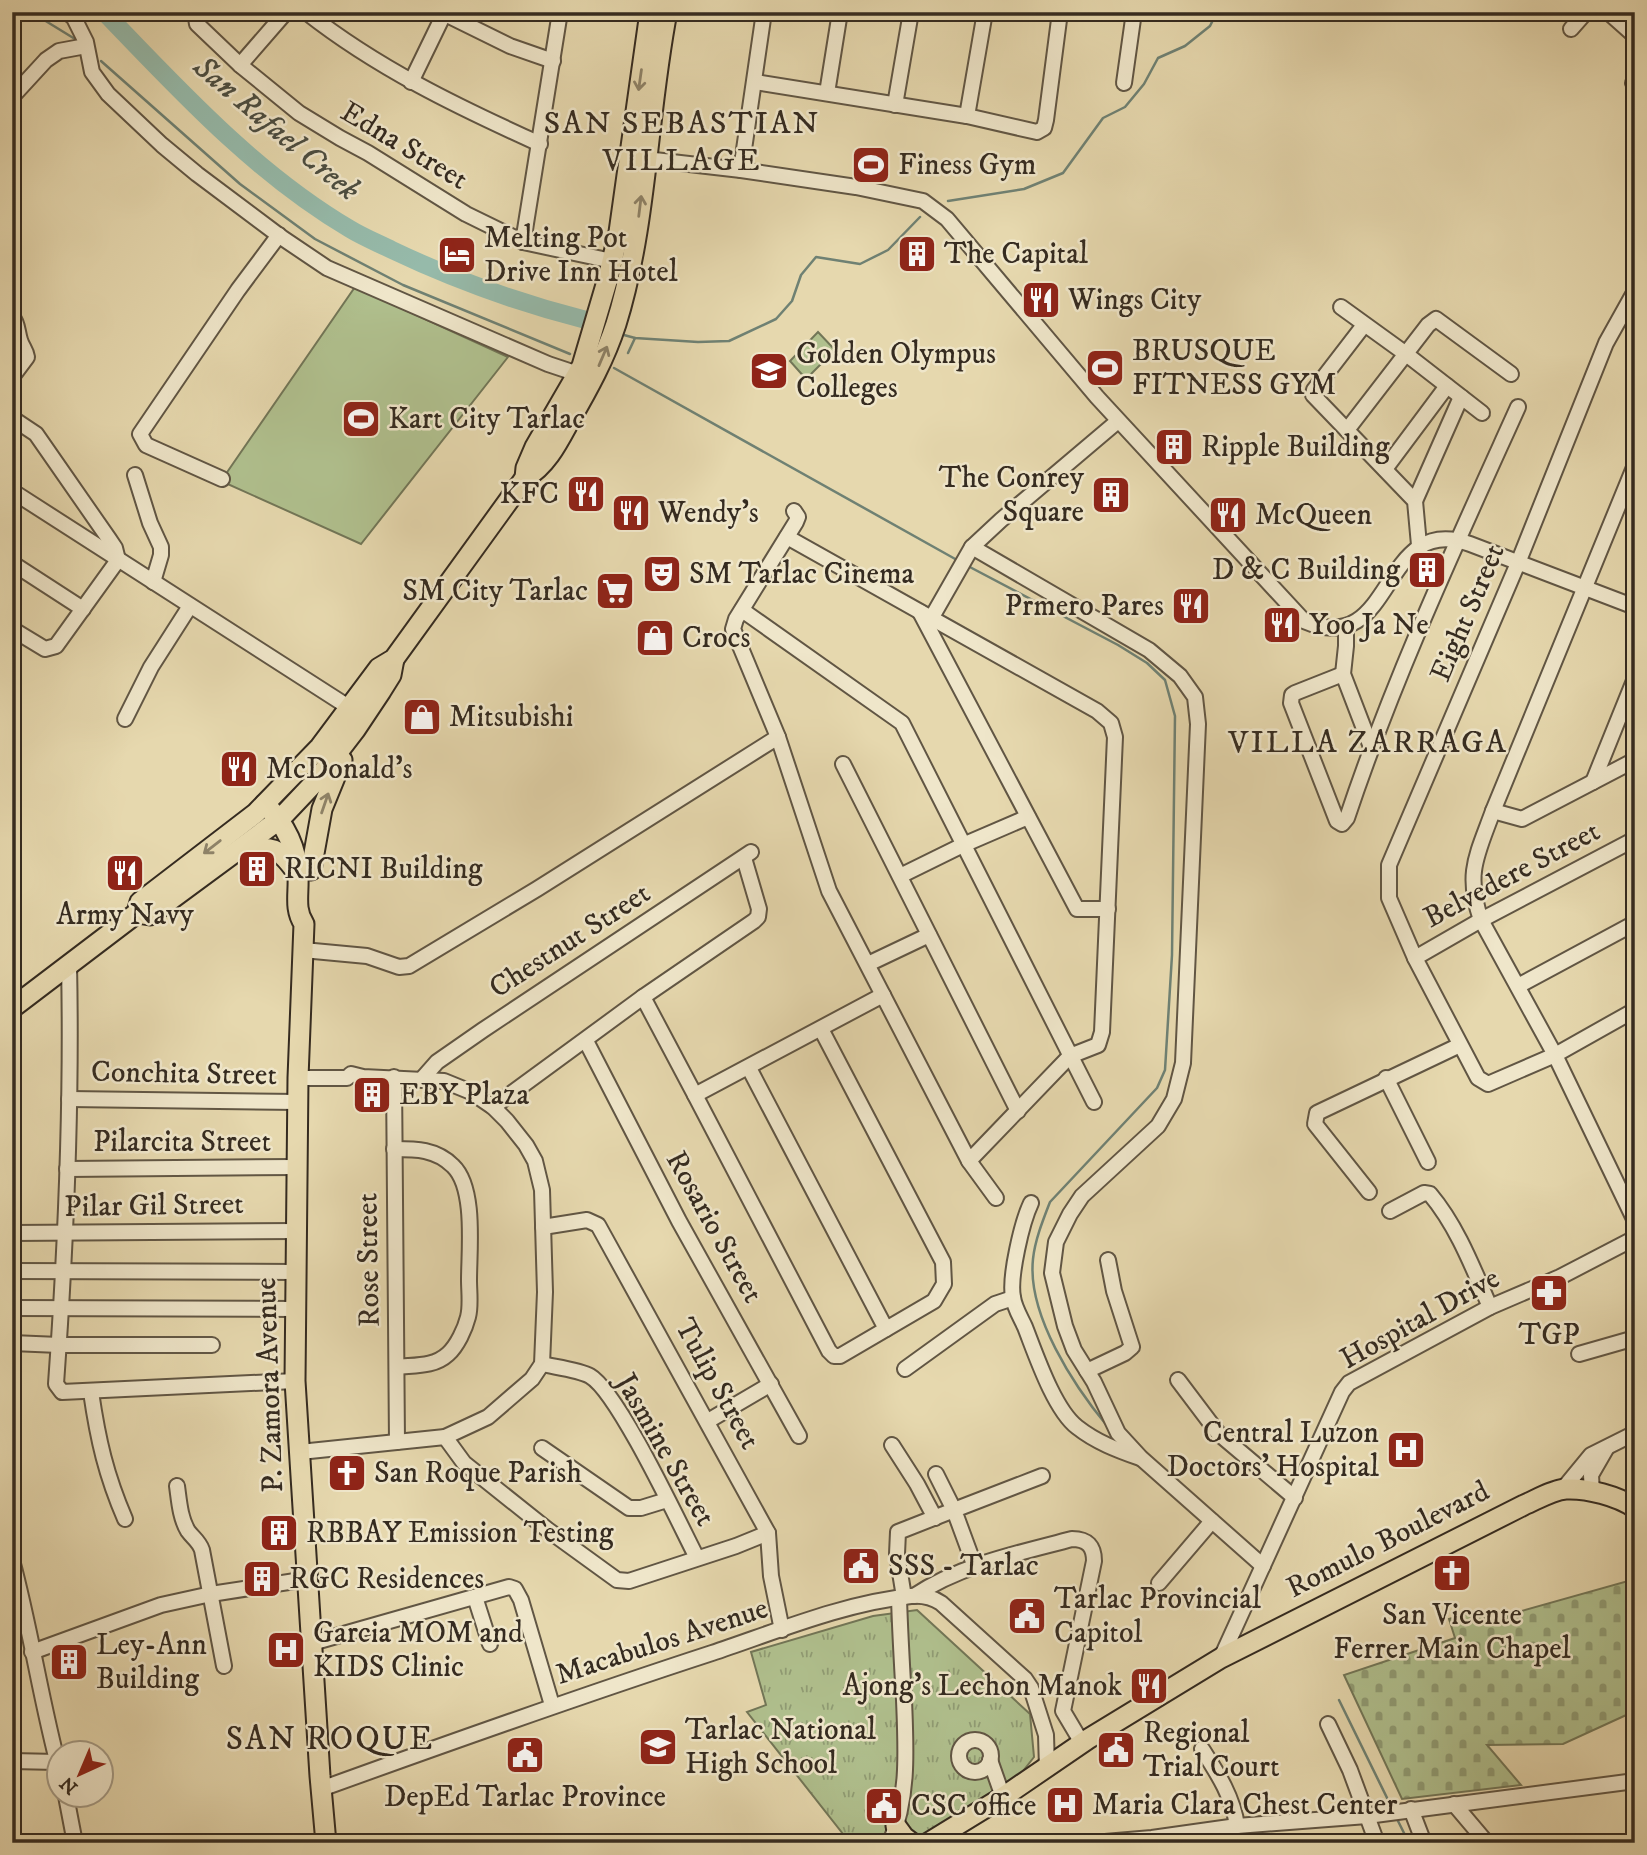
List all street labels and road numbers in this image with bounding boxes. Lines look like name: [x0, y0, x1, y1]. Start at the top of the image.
street label: Edna Street: [334, 94, 474, 198]
street label: Eight Street: [1422, 539, 1514, 687]
street label: Belvedere Street: [1418, 813, 1606, 937]
street label: Chestnut Street: [482, 875, 658, 1007]
street label: Conchita Street: [91, 1054, 277, 1094]
street label: Pilarcita Street: [93, 1124, 271, 1161]
street label: Rosario Street: [657, 1145, 771, 1309]
street label: Pilar Gil Street: [64, 1186, 244, 1226]
street label: Rose Street: [349, 1193, 389, 1327]
street label: Hospital Drive: [1334, 1260, 1506, 1378]
street label: P. Zamora Avenue: [248, 1277, 292, 1493]
street label: Tulip Street: [666, 1312, 768, 1456]
street label: Jasmine Street: [605, 1365, 723, 1533]
street label: Romulo Boulevard: [1280, 1473, 1496, 1607]
street label: Macabulos Avenue: [551, 1590, 773, 1694]

